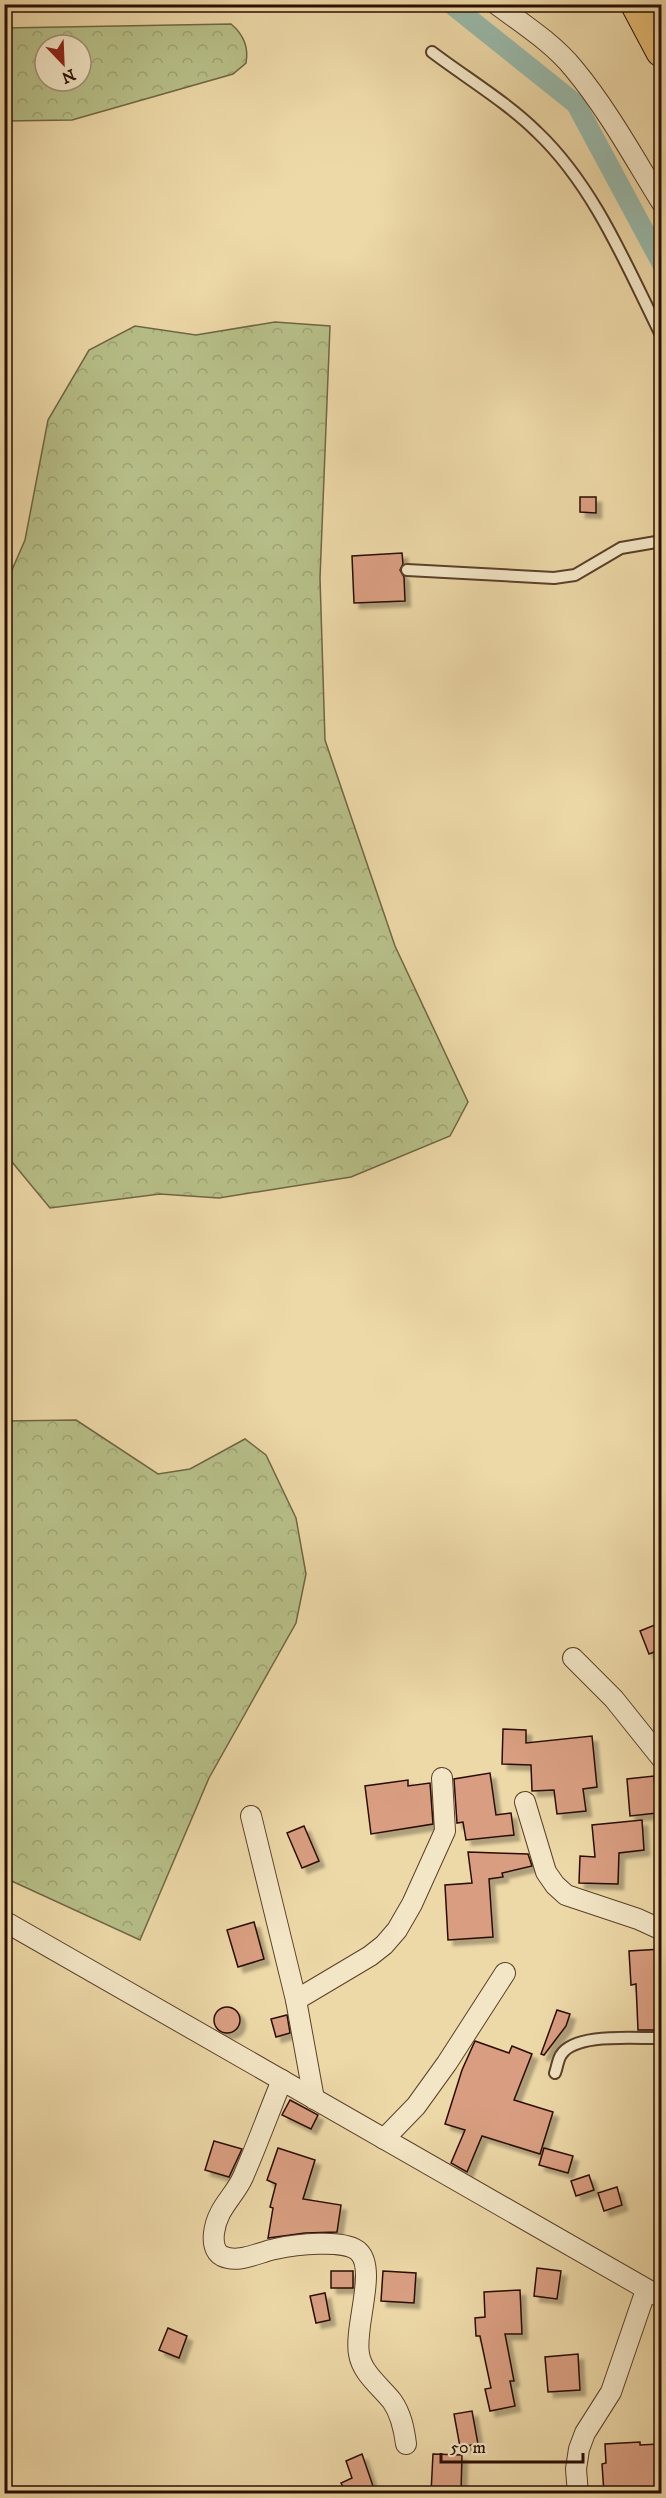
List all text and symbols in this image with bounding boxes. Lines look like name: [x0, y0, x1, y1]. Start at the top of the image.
north arrow: [33, 33, 93, 93]
text: N: [59, 64, 78, 88]
scale bar: [441, 2426, 584, 2464]
text: 50 m: [450, 2437, 486, 2459]

